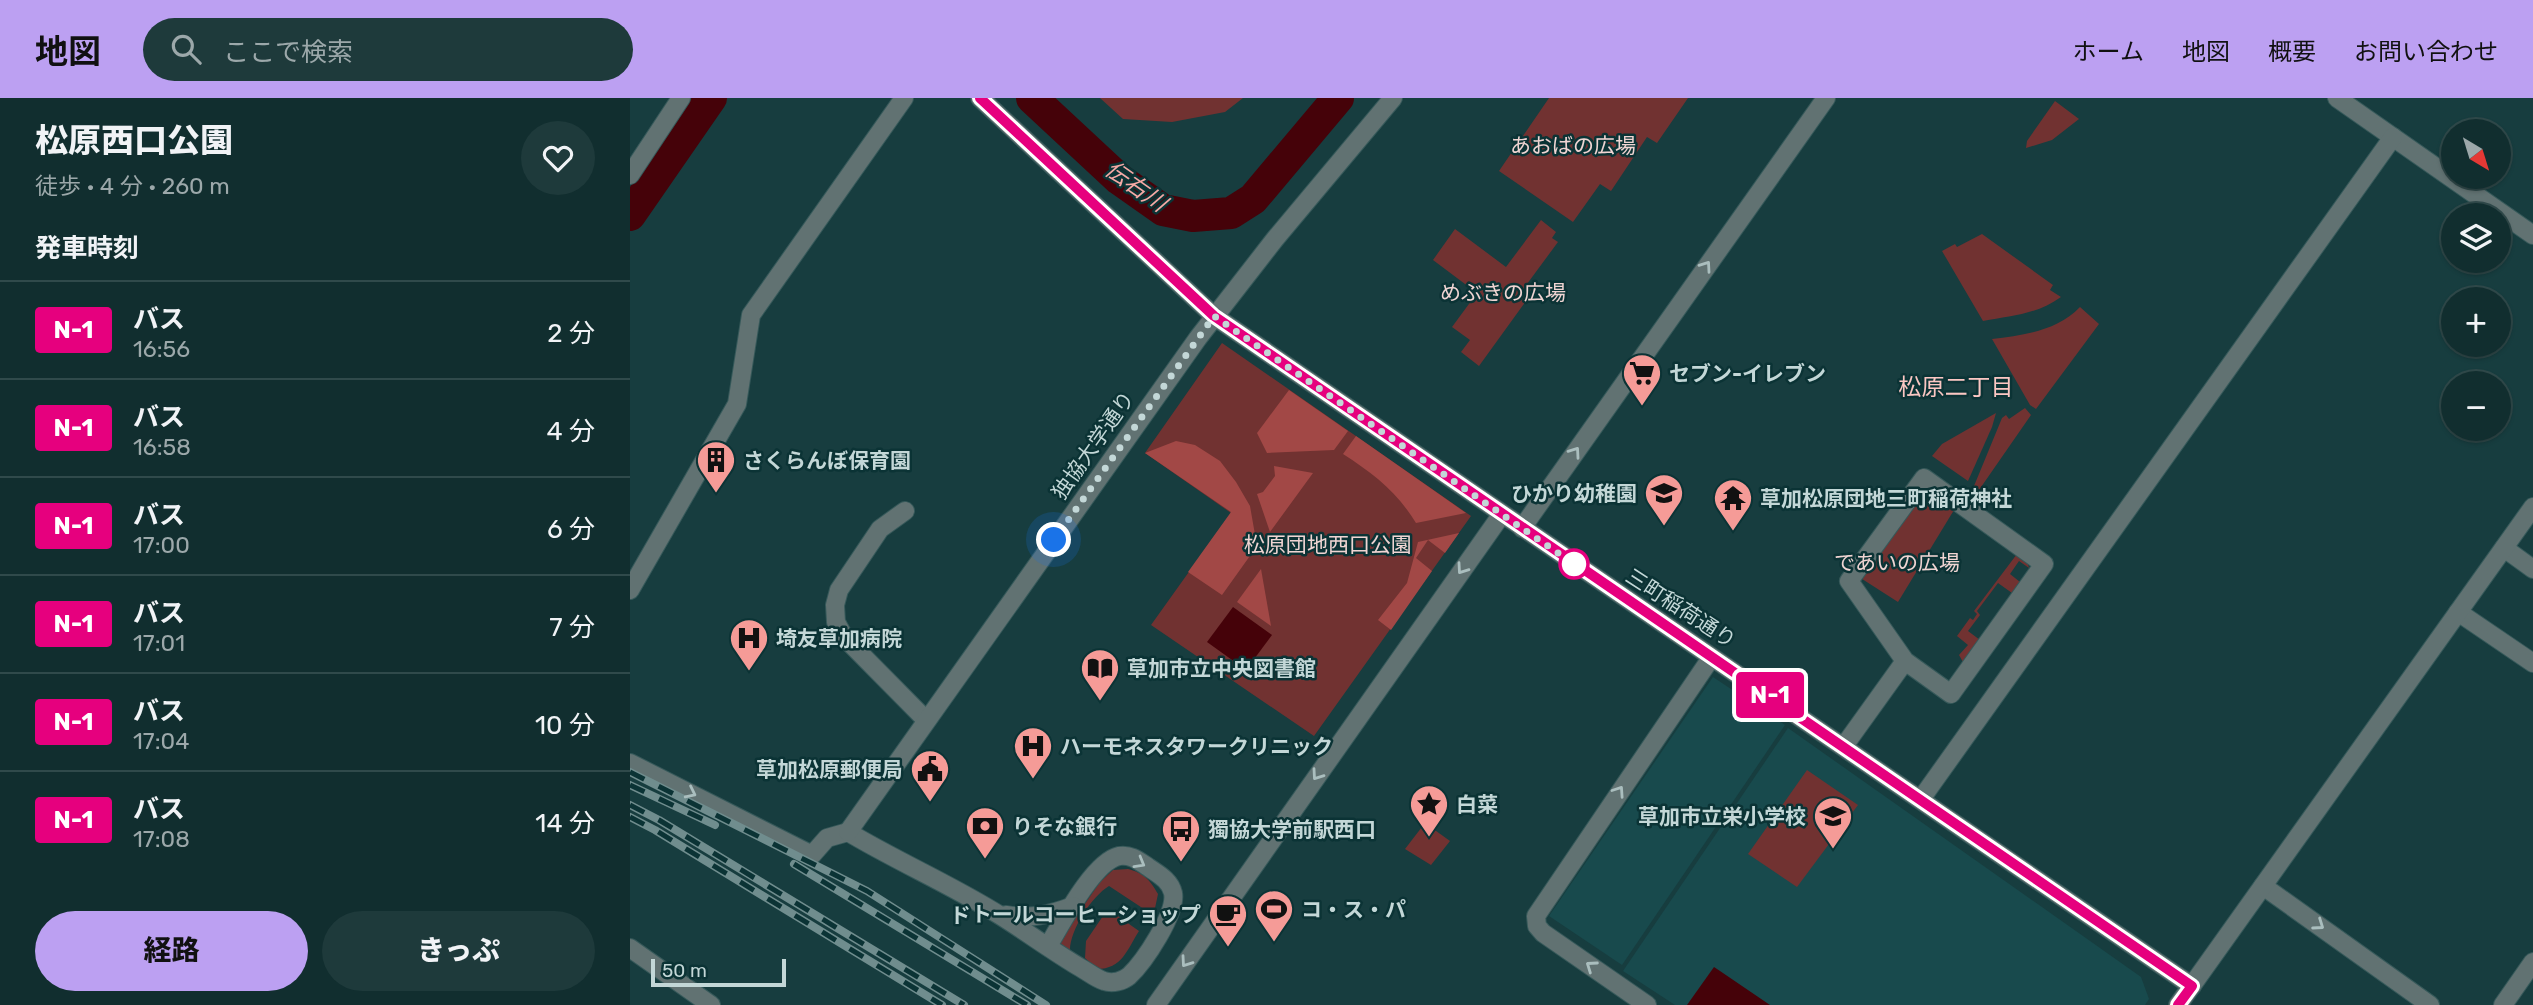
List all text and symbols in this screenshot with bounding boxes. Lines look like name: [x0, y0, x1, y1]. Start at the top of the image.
search box: [143, 18, 633, 81]
icon: search: [167, 30, 205, 68]
text: 地図: [35, 32, 101, 71]
text: ここで検索: [223, 37, 353, 68]
text: ホーム: [2073, 38, 2144, 66]
text: 地図: [2182, 38, 2230, 66]
text: 概要: [2268, 38, 2316, 66]
text: お問い合わせ: [2354, 38, 2498, 66]
north arrow: [2441, 119, 2511, 189]
map controls: [2441, 119, 2511, 441]
text: 松原西口公園: [35, 121, 233, 160]
button: heart: [521, 121, 595, 195]
park label: あおばの広場: [1510, 133, 1636, 158]
water label: 伝右川: [1100, 155, 1175, 219]
text: 徒歩 · 4 分 · 260 m: [35, 172, 230, 200]
button: layers: [2441, 203, 2511, 273]
text: 発車時刻: [35, 233, 139, 264]
one-way arrow: [1698, 261, 1710, 274]
park label: めぶきの広場: [1440, 280, 1566, 305]
button: +: [2441, 287, 2511, 357]
text: バス: [133, 304, 185, 335]
text: N-1: [54, 316, 93, 344]
text: 2 分: [547, 318, 595, 349]
text: 16:56: [133, 335, 190, 363]
supermarket icon: セブン-イレブン: [1621, 352, 1663, 407]
place label: セブン-イレブン: [1669, 361, 1826, 386]
button: −: [2441, 371, 2511, 441]
district label: 松原二丁目: [1899, 373, 2014, 401]
street label: 独協大学通り: [1047, 386, 1139, 504]
text: バス: [133, 402, 185, 433]
text: N-1: [54, 414, 93, 442]
text: 4 分: [546, 416, 595, 447]
text: 16:58: [133, 433, 191, 461]
building icon: さくらんぼ保育園: [695, 439, 737, 494]
one-way arrow: [1567, 447, 1579, 460]
place label: さくらんぼ保育園: [743, 448, 911, 473]
school or university icon: ひかり幼稚園: [1643, 472, 1685, 527]
temple icon: 草加松原団地三町稲荷神社: [1712, 477, 1754, 532]
place label: ひかり幼稚園: [1511, 481, 1637, 506]
place label: 草加松原団地三町稲荷神社: [1760, 486, 2012, 511]
text: バス: [133, 500, 185, 531]
text: N-1: [54, 512, 93, 540]
text: 6 分: [547, 514, 595, 545]
your location: [1036, 522, 1071, 557]
text: 17:00: [133, 531, 190, 559]
park label: 松原団地西口公園: [1244, 532, 1412, 557]
unlabelled marker: [1559, 549, 1589, 579]
park label: であいの広場: [1834, 550, 1960, 575]
one-way arrow: [1458, 561, 1470, 574]
street label: 三町稲荷通り: [1621, 563, 1741, 653]
text: バス: [133, 598, 185, 629]
text: N-1: [54, 610, 93, 638]
text: 7 分: [549, 612, 595, 643]
hospital icon: 埼友草加病院: [728, 617, 770, 672]
place label: 埼友草加病院: [776, 626, 902, 651]
text: 17:01: [133, 629, 185, 657]
library icon: 草加市立中央図書館: [1079, 647, 1121, 702]
place label: 草加市立中央図書館: [1127, 656, 1316, 681]
line badge: N-1: [1730, 672, 1810, 718]
text: N-1: [1750, 681, 1790, 709]
text: バス: [133, 696, 185, 727]
text: N-1: [54, 708, 93, 736]
text: 10 分: [535, 710, 595, 741]
hospital icon: ハーモネスタワークリニック: [1012, 725, 1054, 780]
text: 17:04: [133, 727, 189, 755]
place label: ハーモネスタワークリニック: [1060, 734, 1333, 759]
public building icon: 草加松原郵便局: [909, 748, 951, 803]
place label: 草加松原郵便局: [756, 757, 903, 782]
one-way arrow: [1313, 767, 1325, 780]
place icon: 白菜: [1408, 783, 1450, 838]
one-way arrow: [684, 785, 696, 799]
one-way arrow: [1611, 786, 1624, 799]
place label: 白菜: [1456, 792, 1498, 817]
text: バス: [133, 794, 185, 825]
school or university icon: 草加市立栄小学校: [1812, 795, 1854, 850]
place label: 草加市立栄小学校: [1638, 804, 1806, 829]
bank icon: りそな銀行: [964, 805, 1006, 860]
text: N-1: [54, 806, 93, 834]
text: 14 分: [535, 808, 595, 839]
bus stop icon: 獨協大学前駅西口: [1160, 808, 1202, 863]
place label: りそな銀行: [1012, 814, 1117, 839]
place label: 獨協大学前駅西口: [1208, 817, 1376, 842]
text: 17:08: [133, 825, 190, 853]
one-way arrow: [1133, 855, 1146, 868]
sports icon: コ・ス・パ: [1253, 888, 1295, 943]
cafe icon: ドトールコーヒーショップ: [1207, 893, 1249, 948]
place label: コ・ス・パ: [1301, 897, 1406, 922]
place label: ドトールコーヒーショップ: [950, 902, 1201, 927]
button: 経路: [35, 911, 308, 991]
button: きっぷ: [322, 911, 595, 991]
one-way arrow: [2311, 917, 2324, 929]
one-way arrow: [1182, 954, 1194, 967]
scale bar: [651, 956, 786, 988]
text: 50 m: [662, 959, 707, 982]
one-way arrow: [1586, 962, 1599, 974]

